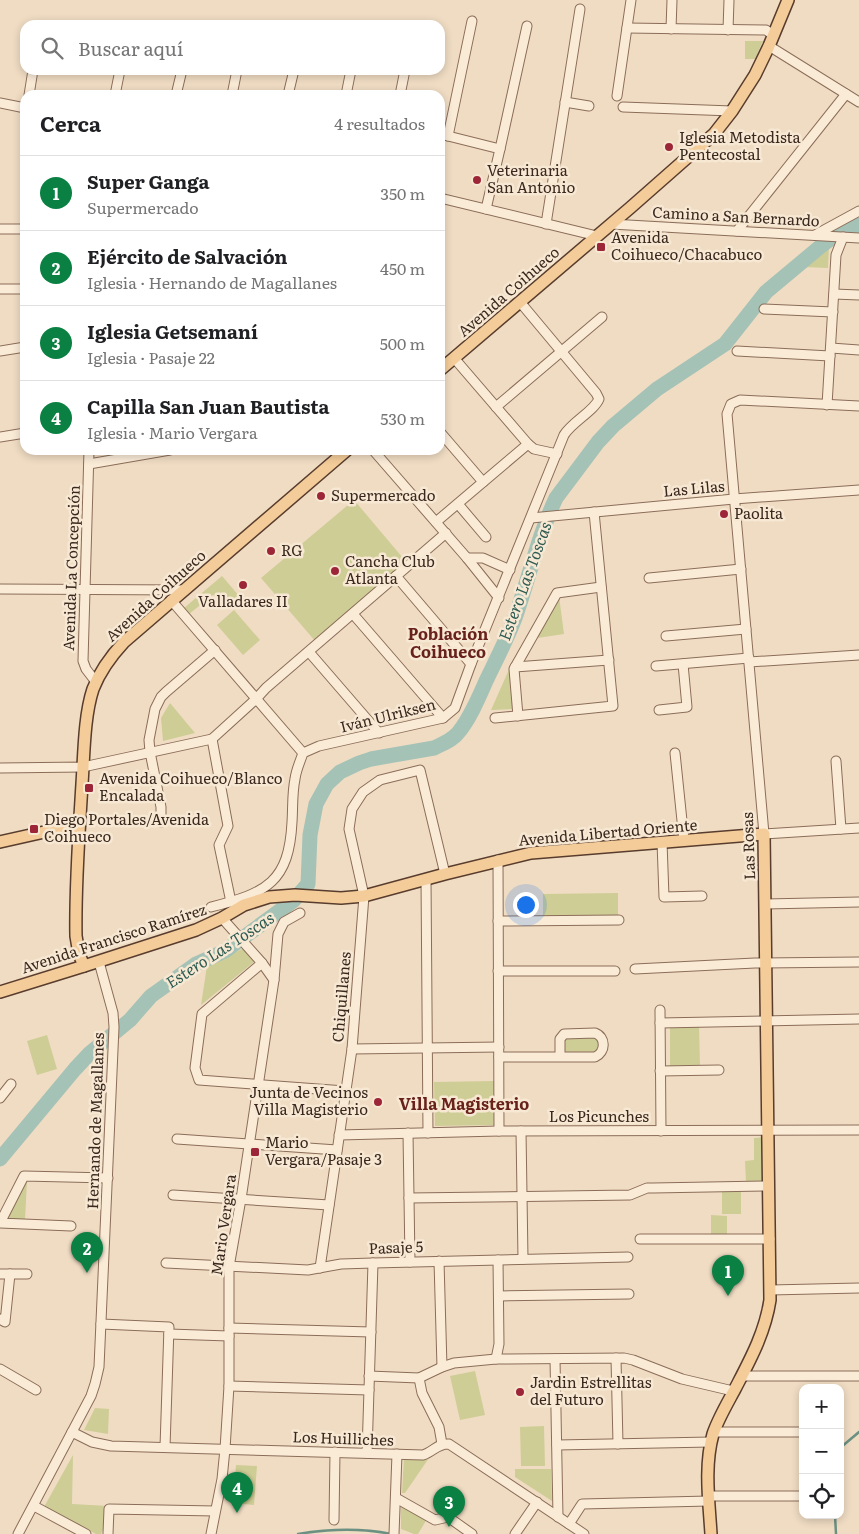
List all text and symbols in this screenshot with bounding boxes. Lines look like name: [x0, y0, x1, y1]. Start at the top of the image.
search box: [20, 20, 445, 75]
icon: search: [38, 34, 66, 62]
text: Buscar aquí: [78, 34, 183, 62]
text: Cerca: [40, 107, 101, 138]
text: 4 resultados: [334, 111, 425, 135]
place label: Iglesia Metodista Pentecostal: [679, 125, 801, 165]
marker: Iglesia Metodista Pentecostal: [663, 141, 675, 153]
place label: Veterinaria San Antonio: [487, 158, 575, 198]
text: Super Ganga: [87, 167, 210, 195]
marker: Veterinaria San Antonio: [471, 174, 483, 186]
text: 1: [53, 181, 59, 205]
text: 350 m: [380, 181, 425, 205]
text: Supermercado: [87, 195, 199, 219]
street label: Camino a San Bernardo: [652, 200, 821, 231]
place label: Avenida Coihueco/Chacabuco: [611, 225, 762, 265]
street label: Avenida Coihueco: [452, 240, 564, 342]
marker: Avenida Coihueco/Chacabuco: [595, 241, 607, 253]
text: Ejército de Salvación: [87, 242, 288, 270]
text: 2: [52, 256, 60, 280]
text: 450 m: [380, 256, 425, 280]
text: Iglesia · Hernando de Magallanes: [87, 270, 337, 294]
text: Iglesia Getsemaní: [87, 317, 258, 345]
text: 3: [52, 331, 60, 355]
text: 500 m: [380, 331, 425, 355]
text: Iglesia · Pasaje 22: [87, 345, 215, 369]
text: Capilla San Juan Bautista: [87, 392, 330, 420]
text: 4: [51, 406, 61, 430]
text: 530 m: [380, 406, 425, 430]
text: Iglesia · Mario Vergara: [87, 420, 258, 444]
street label: Las Lilas: [662, 473, 726, 502]
place label: Supermercado: [331, 483, 436, 506]
street label: Avenida La Concepción: [56, 485, 85, 651]
marker: Supermercado: [315, 490, 327, 502]
place label: Paolita: [734, 501, 784, 524]
marker: Paolita: [718, 508, 730, 520]
water label: Estero Las Toscas: [491, 518, 557, 643]
place label: RG: [281, 538, 303, 561]
street label: Avenida Coihueco: [100, 543, 211, 646]
marker: RG: [265, 545, 277, 557]
place label: Cancha Club Atlanta: [345, 549, 435, 589]
marker: Cancha Club Atlanta: [329, 565, 341, 577]
marker: Valladares II: [237, 579, 249, 591]
place label: Valladares II: [198, 589, 288, 612]
district label: Población Coihueco: [408, 621, 488, 663]
street label: Iván Ulriksen: [337, 692, 438, 738]
place label: Avenida Coihueco/Blanco Encalada: [99, 766, 283, 806]
marker: Avenida Coihueco/Blanco Encalada: [83, 782, 95, 794]
place label: Diego Portales/Avenida Coihueco: [44, 807, 210, 847]
street label: Avenida Libertad Oriente: [517, 812, 699, 851]
street label: Las Rosas: [735, 812, 760, 880]
marker: Diego Portales/Avenida Coihueco: [28, 823, 40, 835]
your location: [513, 892, 539, 918]
street label: Avenida Francisco Ramírez: [18, 897, 209, 978]
water label: Estero Las Toscas: [161, 905, 278, 993]
street label: Chiquillanes: [325, 950, 356, 1043]
street label: Hernando de Magallanes: [80, 1032, 109, 1210]
place label: Junta de Vecinos Villa Magisterio: [249, 1080, 368, 1120]
district label: Villa Magisterio: [399, 1091, 529, 1115]
marker: Junta de Vecinos Villa Magisterio: [372, 1096, 384, 1108]
street label: Los Picunches: [549, 1104, 649, 1127]
place label: Mario Vergara/Pasaje 3: [265, 1130, 382, 1170]
marker: Mario Vergara/Pasaje 3: [249, 1146, 261, 1158]
street label: Mario Vergara: [204, 1172, 241, 1277]
pin: 2: [71, 1232, 103, 1273]
street label: Pasaje 5: [368, 1234, 424, 1259]
pin: 1: [712, 1255, 744, 1296]
place label: Jardin Estrellitas del Futuro: [530, 1370, 652, 1410]
map controls: [799, 1384, 844, 1519]
button: +: [799, 1384, 844, 1429]
marker: Jardin Estrellitas del Futuro: [514, 1386, 526, 1398]
street label: Los Huilliches: [292, 1424, 394, 1451]
button: −: [799, 1429, 844, 1474]
pin: 4: [221, 1472, 253, 1513]
button: locate: [799, 1474, 844, 1519]
pin: 3: [433, 1486, 465, 1527]

